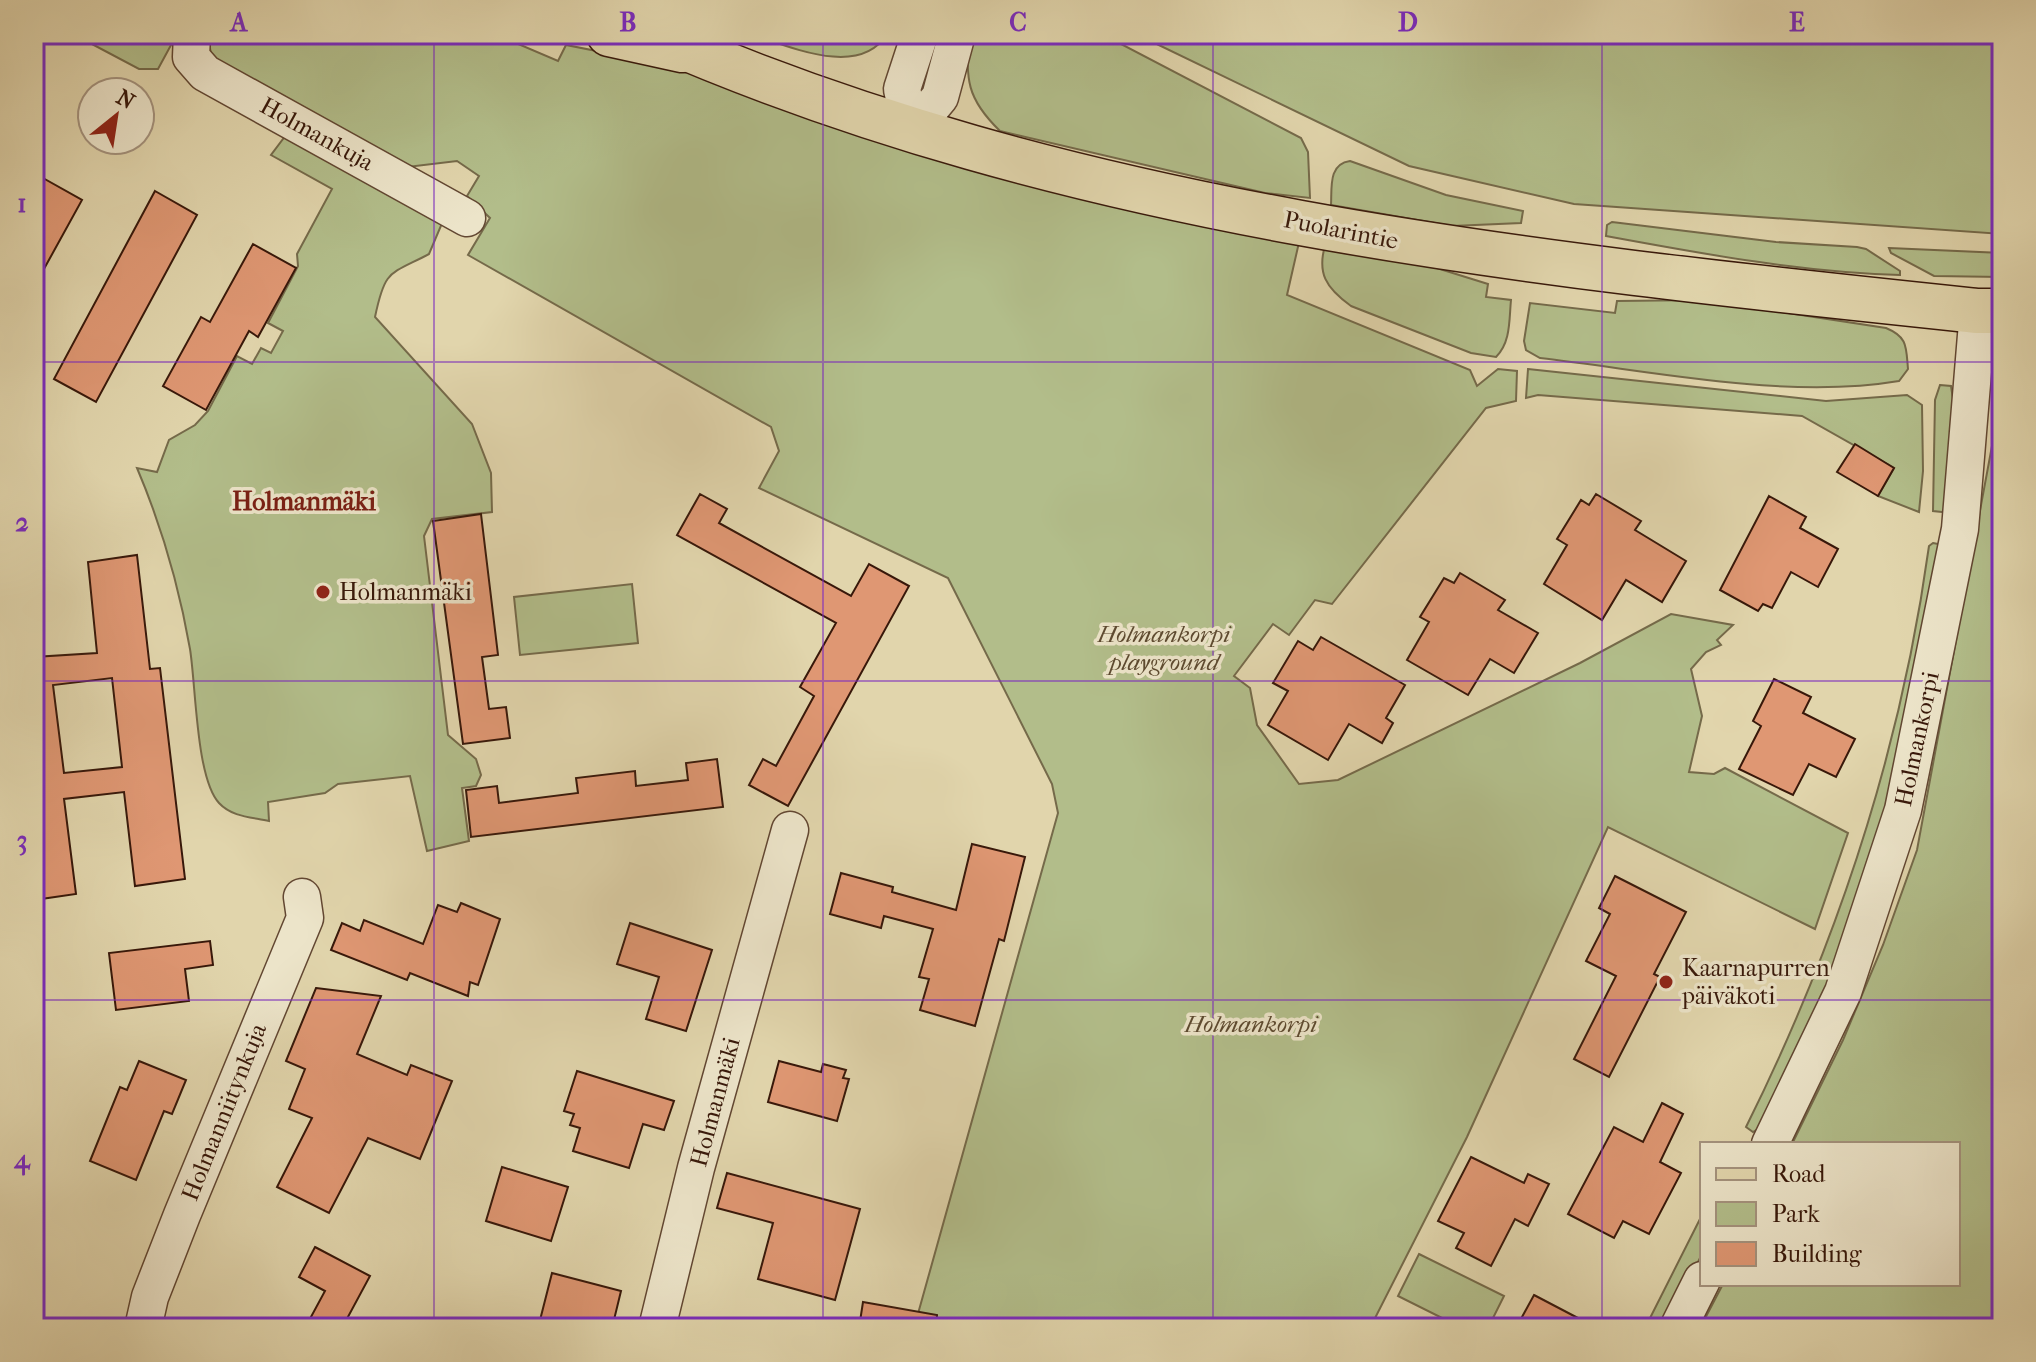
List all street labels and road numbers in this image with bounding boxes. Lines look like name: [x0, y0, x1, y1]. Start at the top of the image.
street label: Holmankuja: [255, 91, 379, 177]
street label: Puolarintie: [1281, 205, 1401, 255]
street label: Holmankorpi: [1889, 669, 1945, 809]
street label: Holmanniitynkuja: [176, 1018, 273, 1205]
street label: Holmanmäki: [684, 1034, 746, 1170]

